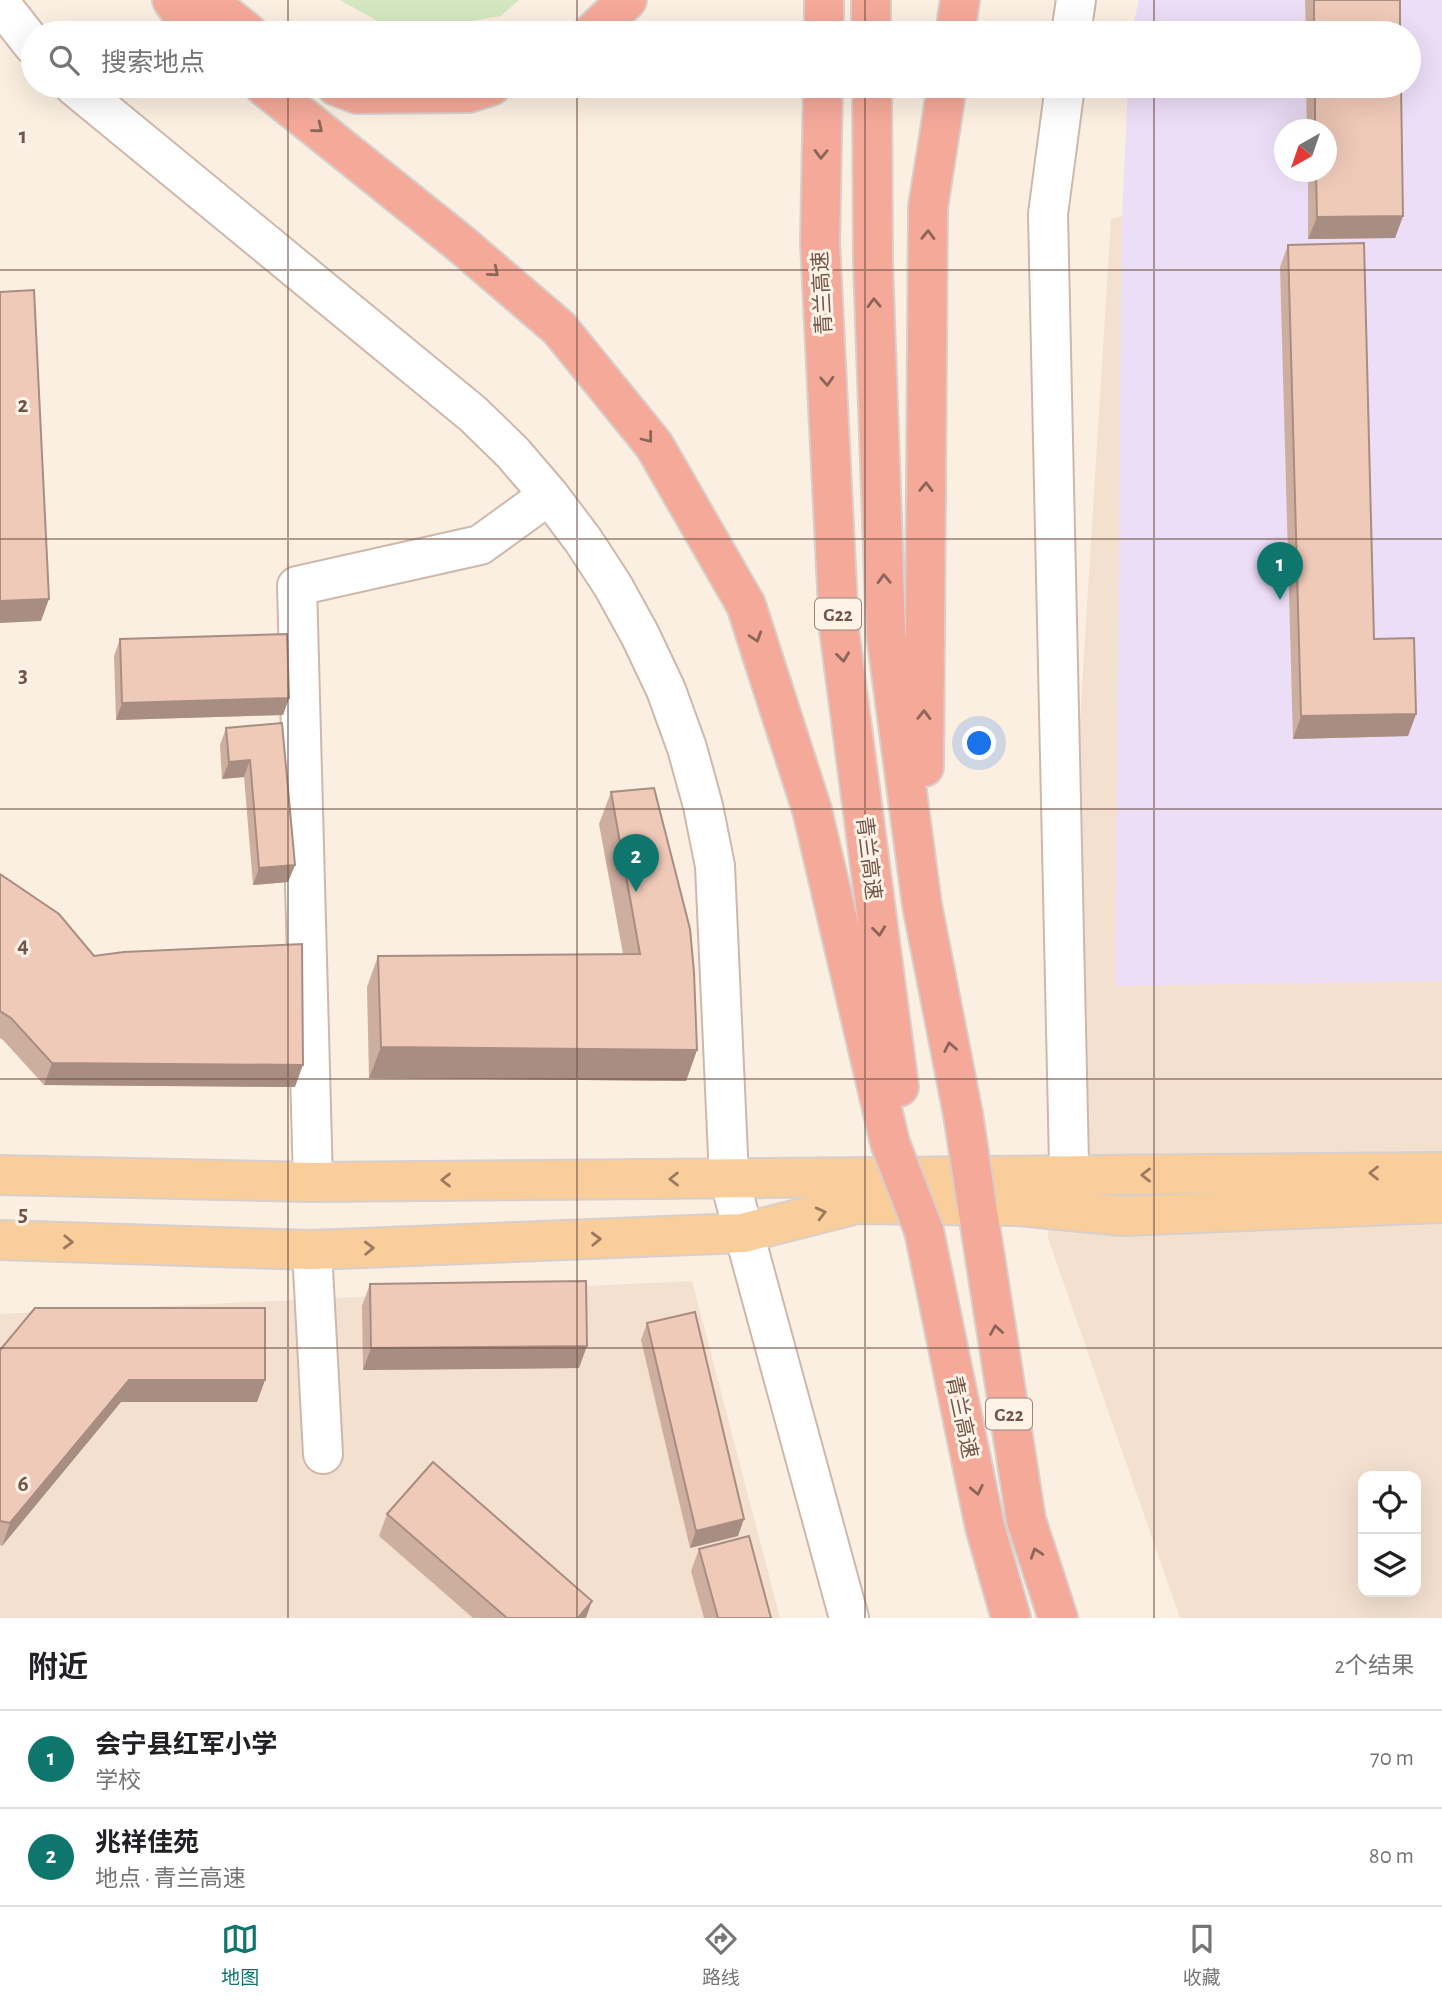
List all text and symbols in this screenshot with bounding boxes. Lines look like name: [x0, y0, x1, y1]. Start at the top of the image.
search box: [21, 21, 1421, 98]
icon: search: [45, 41, 83, 79]
text: 搜索地点: [101, 50, 205, 76]
north arrow: [1274, 119, 1337, 182]
one-way arrow: [310, 120, 323, 132]
text: 1: [19, 125, 27, 148]
one-way arrow: [814, 149, 829, 160]
one-way arrow: [920, 230, 936, 240]
street label: 青兰高速: [809, 250, 835, 336]
one-way arrow: [486, 264, 499, 276]
one-way arrow: [867, 297, 882, 308]
one-way arrow: [819, 376, 834, 387]
text: 2: [18, 394, 29, 417]
one-way arrow: [640, 430, 653, 443]
one-way arrow: [918, 481, 934, 492]
pin: 1: [1257, 542, 1303, 600]
one-way arrow: [877, 574, 892, 585]
road number: G22: [815, 598, 861, 629]
one-way arrow: [748, 631, 762, 643]
one-way arrow: [835, 651, 850, 663]
text: 3: [18, 664, 28, 687]
one-way arrow: [916, 709, 932, 719]
your location: [962, 726, 996, 760]
street label: 青兰高速: [853, 815, 885, 901]
pin: 2: [613, 834, 659, 892]
one-way arrow: [871, 926, 886, 937]
text: 4: [17, 934, 29, 957]
one-way arrow: [943, 1041, 958, 1053]
one-way arrow: [1368, 1165, 1379, 1181]
one-way arrow: [1141, 1167, 1151, 1183]
one-way arrow: [668, 1171, 679, 1186]
one-way arrow: [441, 1173, 452, 1188]
text: 5: [18, 1203, 28, 1226]
one-way arrow: [815, 1207, 827, 1221]
one-way arrow: [591, 1231, 602, 1246]
one-way arrow: [63, 1235, 74, 1250]
one-way arrow: [364, 1240, 375, 1255]
one-way arrow: [989, 1324, 1004, 1335]
street label: 青兰高速: [943, 1374, 981, 1460]
road number: G22: [986, 1398, 1032, 1430]
map controls: [1358, 1471, 1421, 1597]
button: locate: [1358, 1471, 1421, 1534]
text: 6: [17, 1473, 29, 1496]
one-way arrow: [969, 1484, 984, 1496]
button: layers: [1358, 1534, 1421, 1597]
one-way arrow: [1030, 1547, 1045, 1559]
text: 附近: [28, 1653, 88, 1683]
text: 2个结果: [1335, 1655, 1414, 1678]
text: 会宁县红军小学: [95, 1732, 277, 1758]
text: 1: [47, 1747, 55, 1770]
text: 70 m: [1370, 1747, 1414, 1770]
text: 学校: [95, 1770, 141, 1793]
text: 兆祥佳苑: [95, 1830, 199, 1856]
text: 2: [46, 1845, 56, 1868]
text: 80 m: [1369, 1845, 1414, 1868]
text: 地点 · 青兰高速: [95, 1868, 246, 1891]
tab: 地图: [221, 1920, 259, 1990]
tab: 路线: [702, 1920, 740, 1990]
tab: 收藏: [1183, 1920, 1221, 1990]

